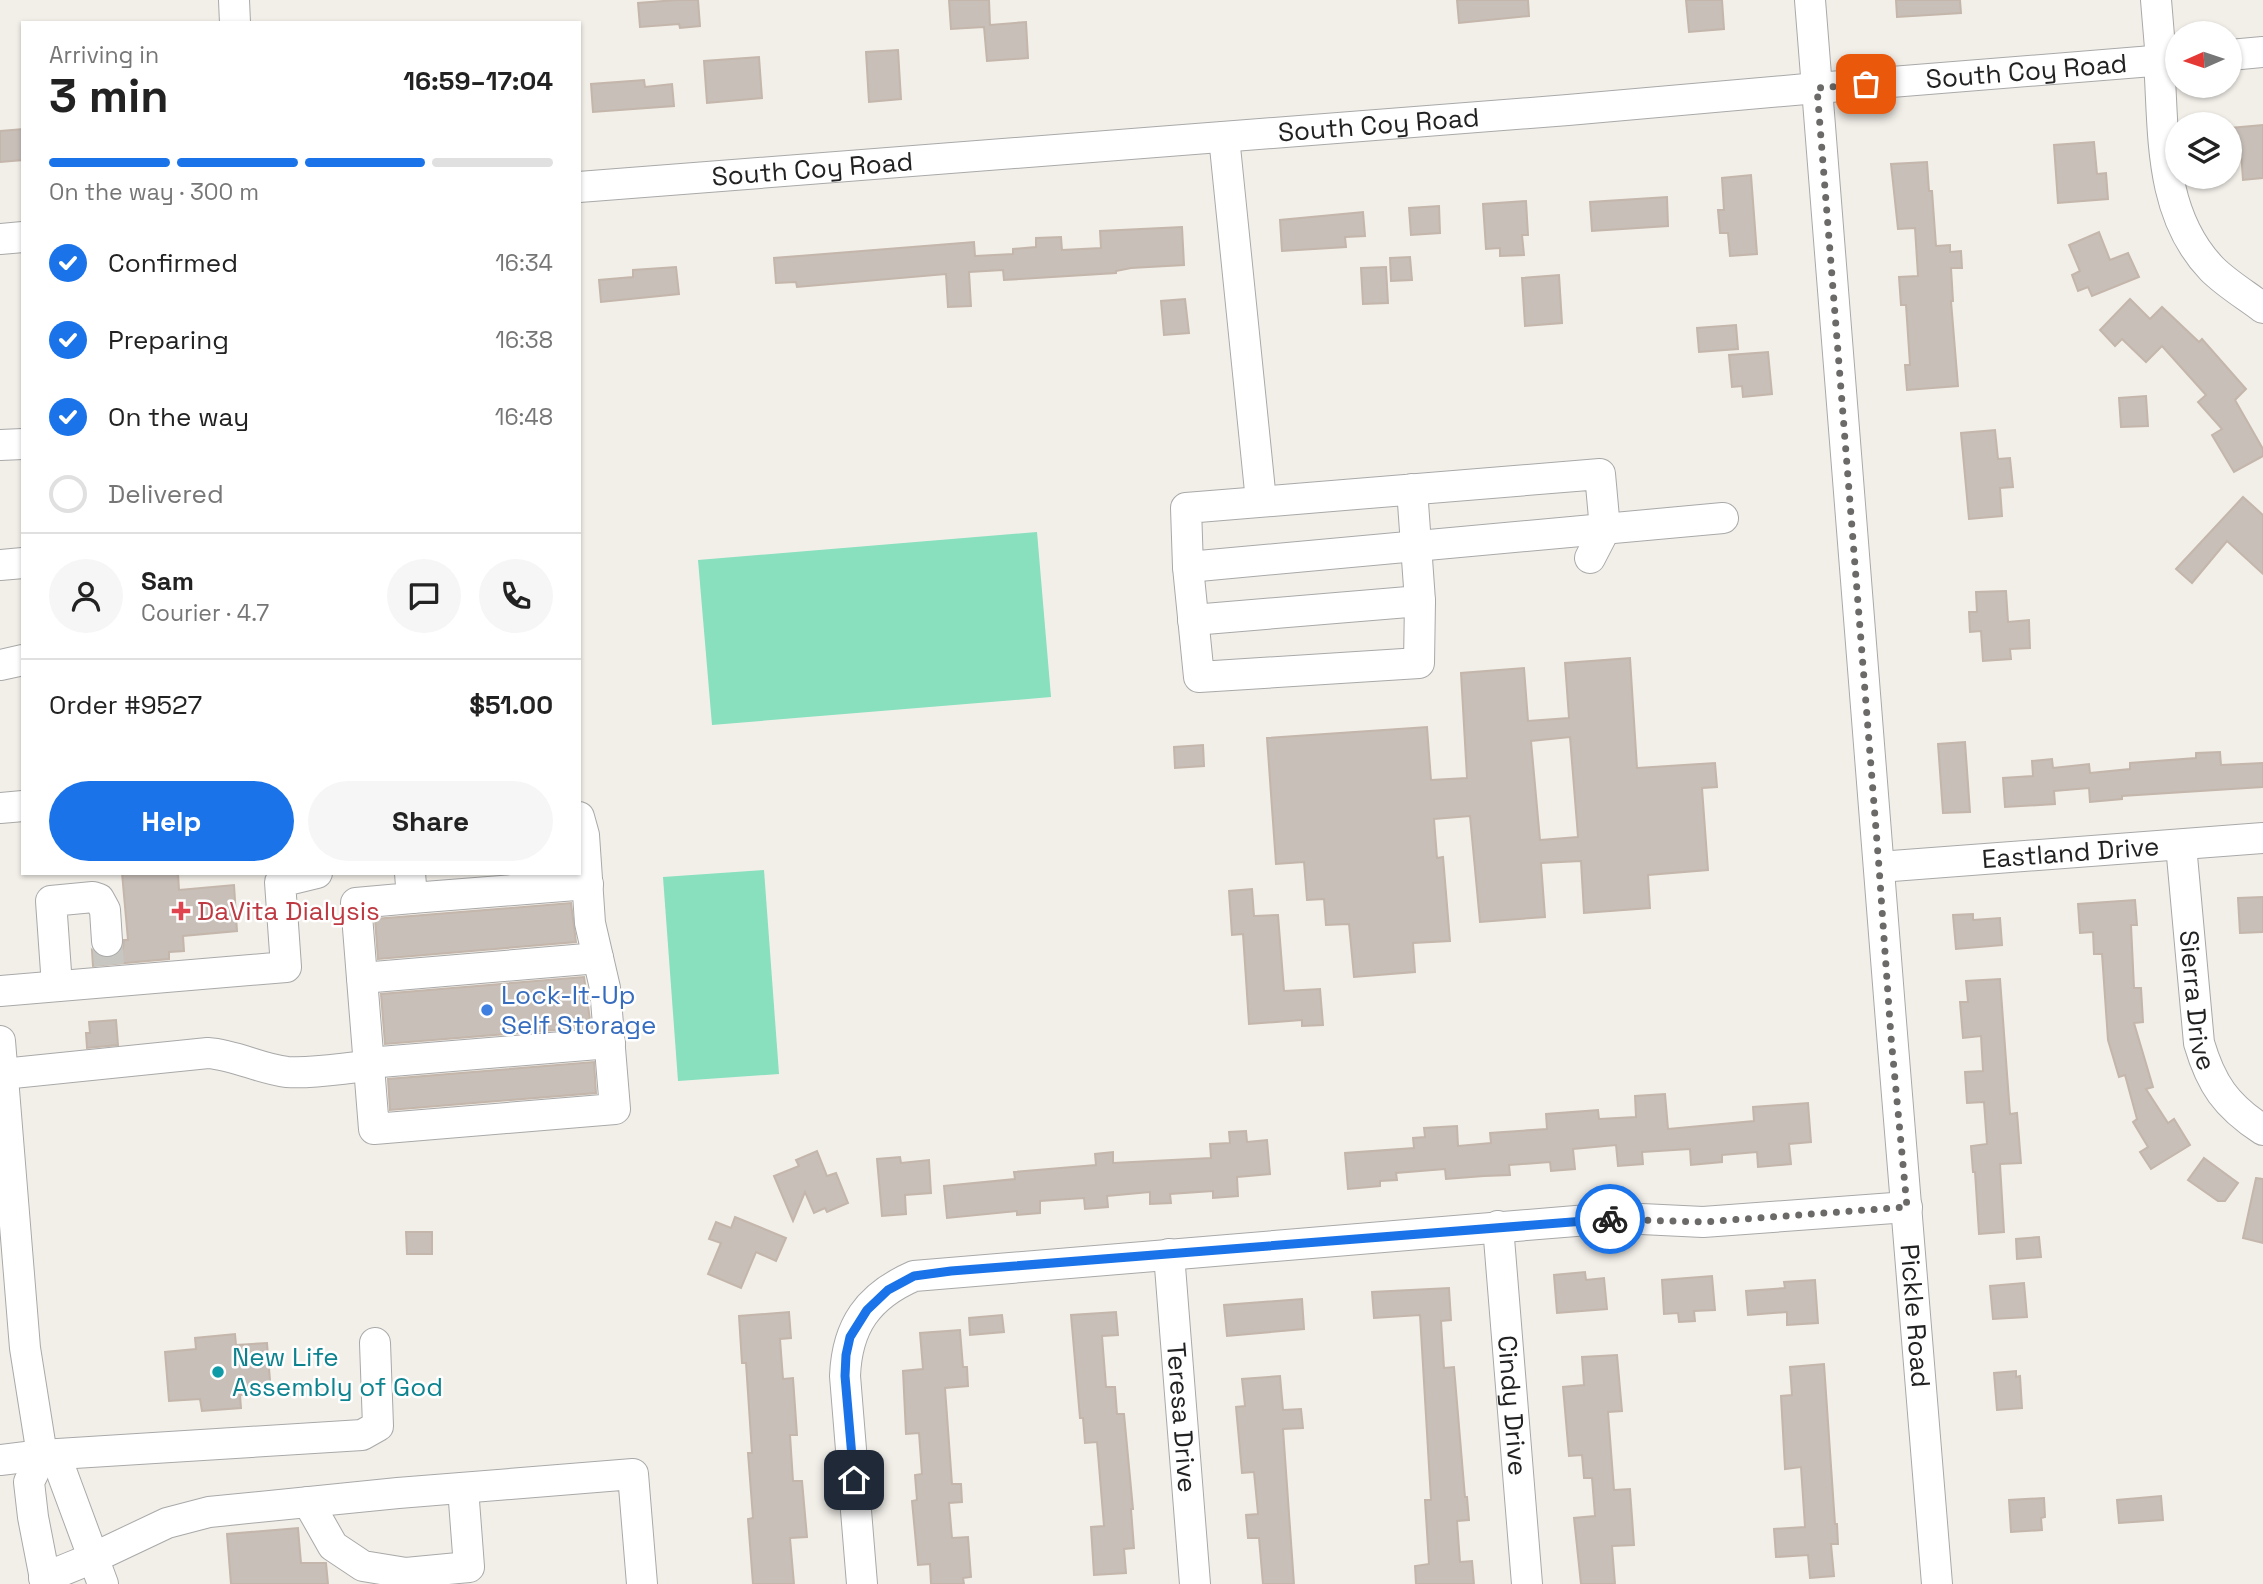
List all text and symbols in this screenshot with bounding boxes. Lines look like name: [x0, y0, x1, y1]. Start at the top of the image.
north arrow: [2165, 21, 2242, 98]
map controls: [2165, 21, 2242, 189]
text: Arriving in: [49, 40, 159, 70]
street label: South Coy Road: [1924, 46, 2128, 96]
pin: [1836, 54, 1896, 114]
text: 16:59–17:04: [403, 64, 553, 98]
icon: bag: [1847, 65, 1885, 103]
text: 3 min: [49, 67, 169, 125]
street label: South Coy Road: [1277, 100, 1480, 150]
button: layers: [2165, 112, 2242, 189]
street label: South Coy Road: [710, 144, 914, 194]
text: On the way · 300 m: [49, 177, 259, 207]
icon: check: [49, 244, 87, 282]
text: Confirmed: [108, 246, 238, 280]
text: 16:34: [495, 248, 553, 278]
icon: check: [49, 321, 87, 359]
text: Preparing: [108, 323, 229, 357]
text: 16:38: [495, 325, 553, 355]
icon: check: [49, 398, 87, 436]
text: On the way: [108, 400, 249, 434]
text: 16:48: [495, 402, 553, 432]
text: Delivered: [108, 477, 224, 511]
button: person: [49, 559, 123, 633]
button: chat: [387, 559, 461, 633]
button: phone: [479, 559, 553, 633]
text: Sam: [141, 564, 194, 598]
text: Courier · 4.7: [141, 598, 269, 628]
text: Order #9527: [49, 688, 202, 722]
text: $51.00: [469, 688, 553, 722]
button: Help: [49, 781, 294, 861]
button: Share: [308, 781, 553, 861]
street label: Eastland Drive: [1980, 829, 2160, 876]
place label: DaVita Dialysis: [197, 894, 380, 928]
marker: DaVita Dialysis: [171, 901, 191, 921]
street label: Sierra Drive: [2172, 929, 2224, 1075]
place label: Lock-It-Up Self Storage: [501, 978, 656, 1042]
marker: Lock-It-Up Self Storage: [479, 1002, 495, 1018]
courier: [1575, 1184, 1645, 1254]
icon: bike: [1591, 1200, 1629, 1238]
street label: Pickle Road: [1892, 1243, 1938, 1389]
street label: Cindy Drive: [1490, 1334, 1535, 1477]
place label: New Life Assembly of God: [232, 1340, 443, 1404]
street label: Teresa Drive: [1159, 1341, 1205, 1494]
marker: New Life Assembly of God: [210, 1364, 226, 1380]
pin: [824, 1450, 884, 1510]
icon: home: [835, 1461, 873, 1499]

